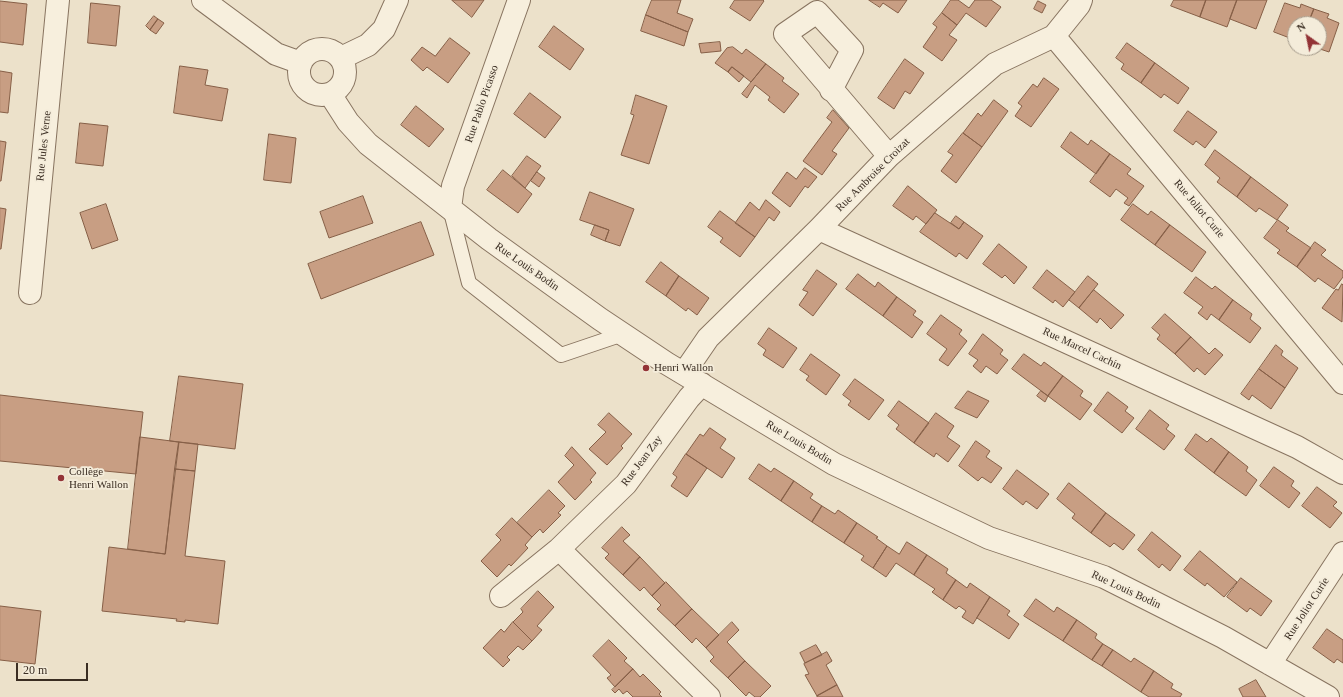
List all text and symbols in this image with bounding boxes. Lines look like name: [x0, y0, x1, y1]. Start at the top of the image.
north arrow: [1287, 16, 1327, 56]
text: N: [1294, 20, 1308, 34]
street label: Rue Pablo Picasso: [463, 63, 501, 145]
street label: Rue Jules Verne: [34, 110, 54, 182]
street label: Rue Ambroise Croizat: [833, 135, 913, 215]
street label: Rue Joliot Curie: [1171, 177, 1227, 241]
street label: Rue Louis Bodin: [492, 240, 562, 294]
street label: Rue Marcel Cachin: [1040, 325, 1124, 373]
place label: Henri Wallon: [654, 361, 713, 375]
marker: Henri Wallon: [641, 363, 651, 373]
street label: Rue Louis Bodin: [763, 418, 835, 468]
street label: Rue Jean Zay: [619, 433, 665, 489]
place label: Collège Henri Wallon: [69, 465, 128, 491]
marker: Collège Henri Wallon: [56, 473, 66, 483]
street label: Rue Louis Bodin: [1089, 568, 1163, 612]
street label: Rue Joliot Curie: [1282, 575, 1332, 643]
scale bar: [18, 655, 90, 681]
text: 20 m: [23, 663, 47, 677]

